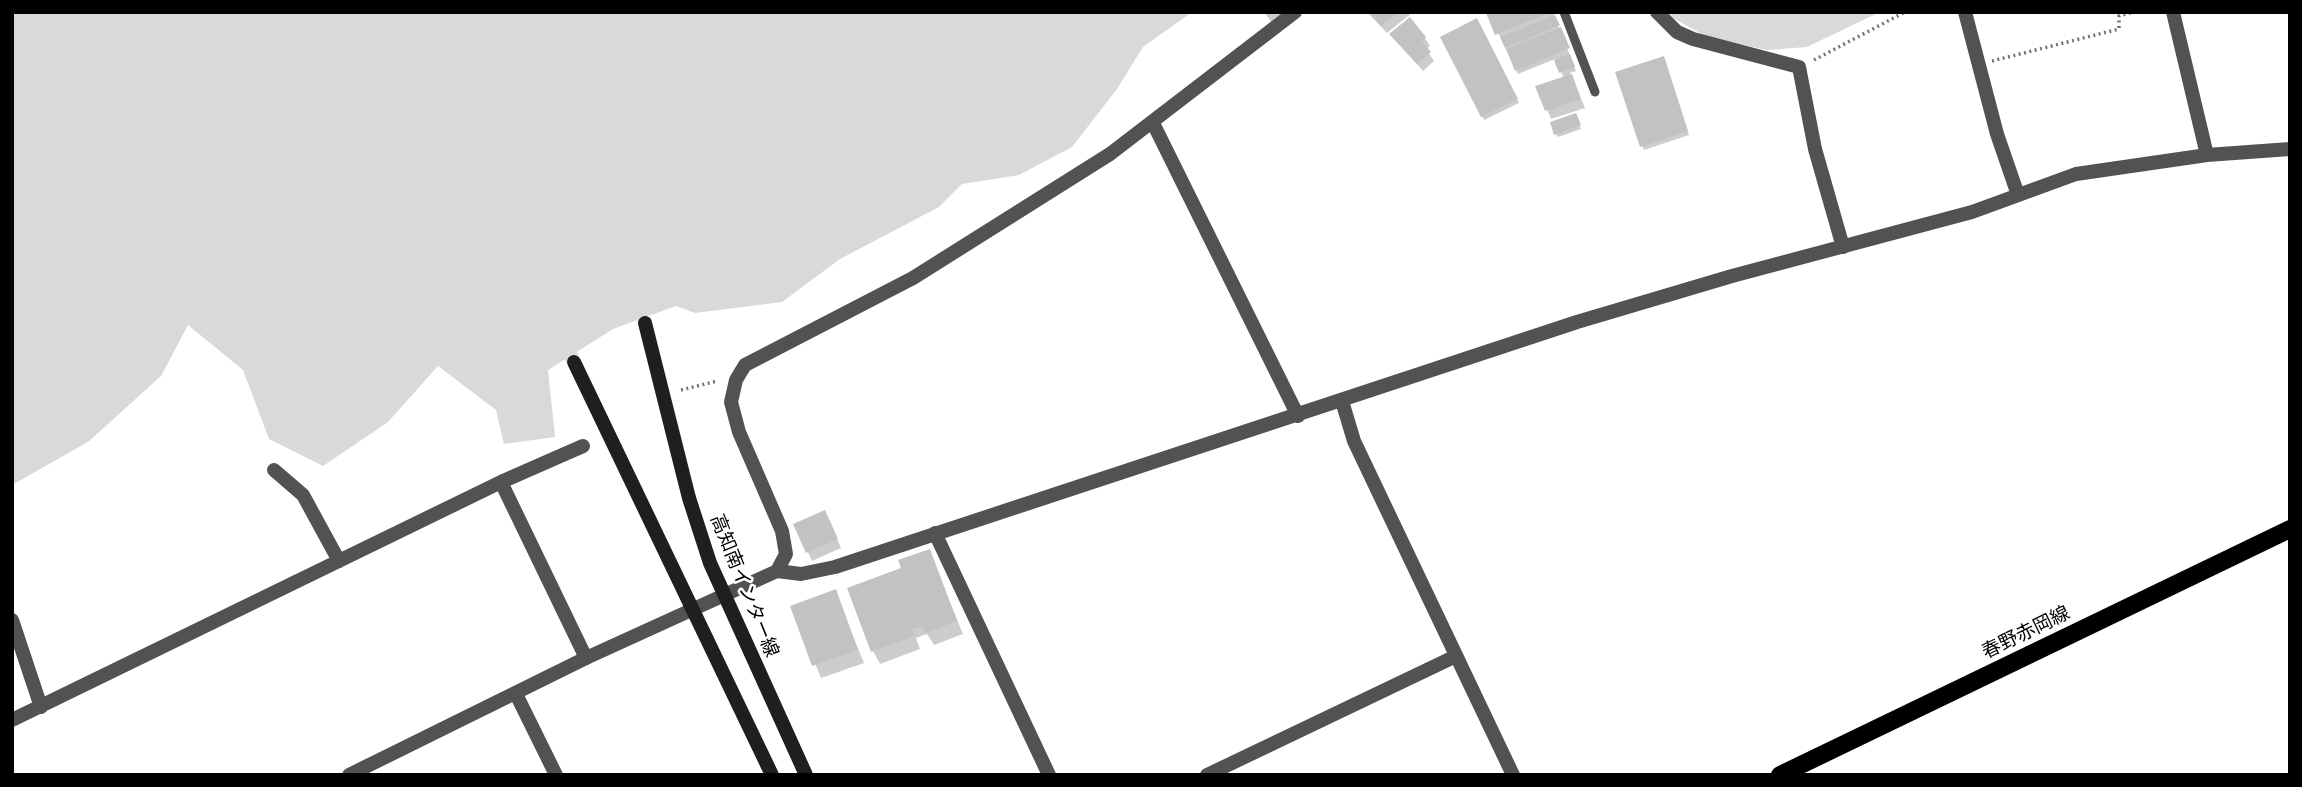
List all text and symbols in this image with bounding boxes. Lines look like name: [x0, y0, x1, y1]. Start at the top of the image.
street label: 高知南インター線: [705, 511, 783, 661]
street label: 春野赤岡線: [1978, 602, 2074, 664]

